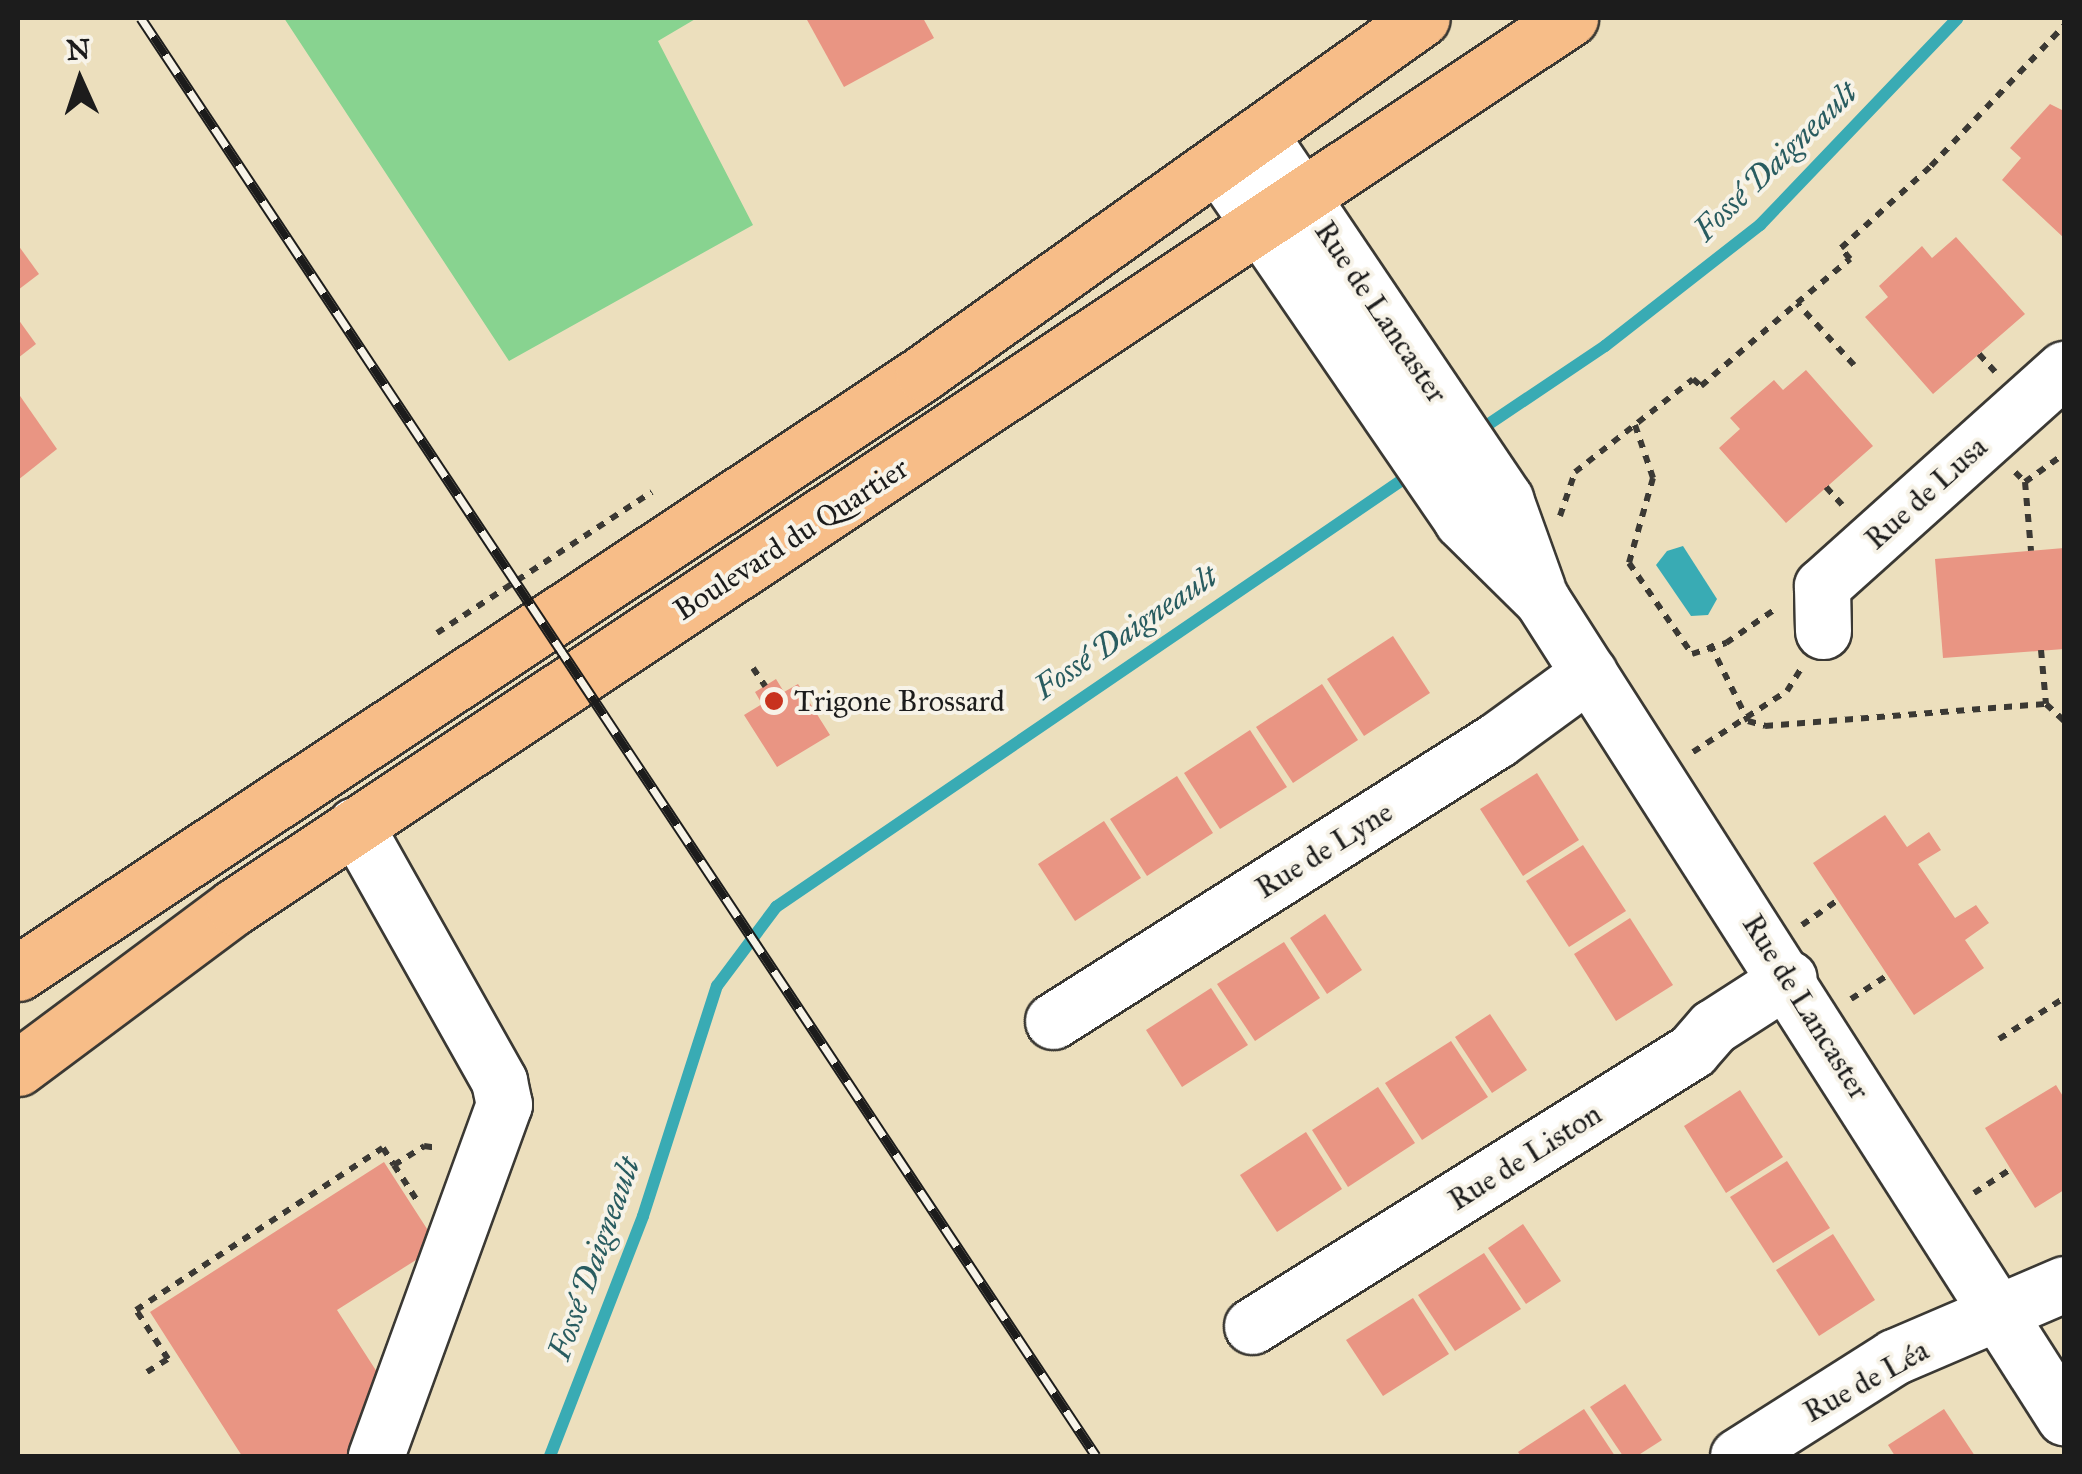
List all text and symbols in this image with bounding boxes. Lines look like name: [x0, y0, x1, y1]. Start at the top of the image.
north arrow: [30, 30, 130, 130]
text: N: [66, 31, 91, 68]
water label: Fossé Daigneault: [1686, 74, 1866, 250]
street label: Rue de Lancaster: [1307, 214, 1455, 410]
street label: Rue de Lusa: [1858, 429, 1994, 557]
street label: Boulevard du Quartier: [667, 450, 915, 628]
water label: Fossé Daigneault: [1027, 558, 1225, 708]
place label: Trigone Brossard: [794, 683, 1005, 719]
marker: Trigone Brossard: [763, 690, 785, 712]
street label: Rue de Lyne: [1249, 794, 1399, 906]
street label: Rue de Lancaster: [1735, 908, 1877, 1106]
street label: Rue de Liston: [1442, 1096, 1608, 1218]
water label: Fossé Daigneault: [541, 1153, 649, 1365]
street label: Rue de Léa: [1797, 1332, 1935, 1430]

